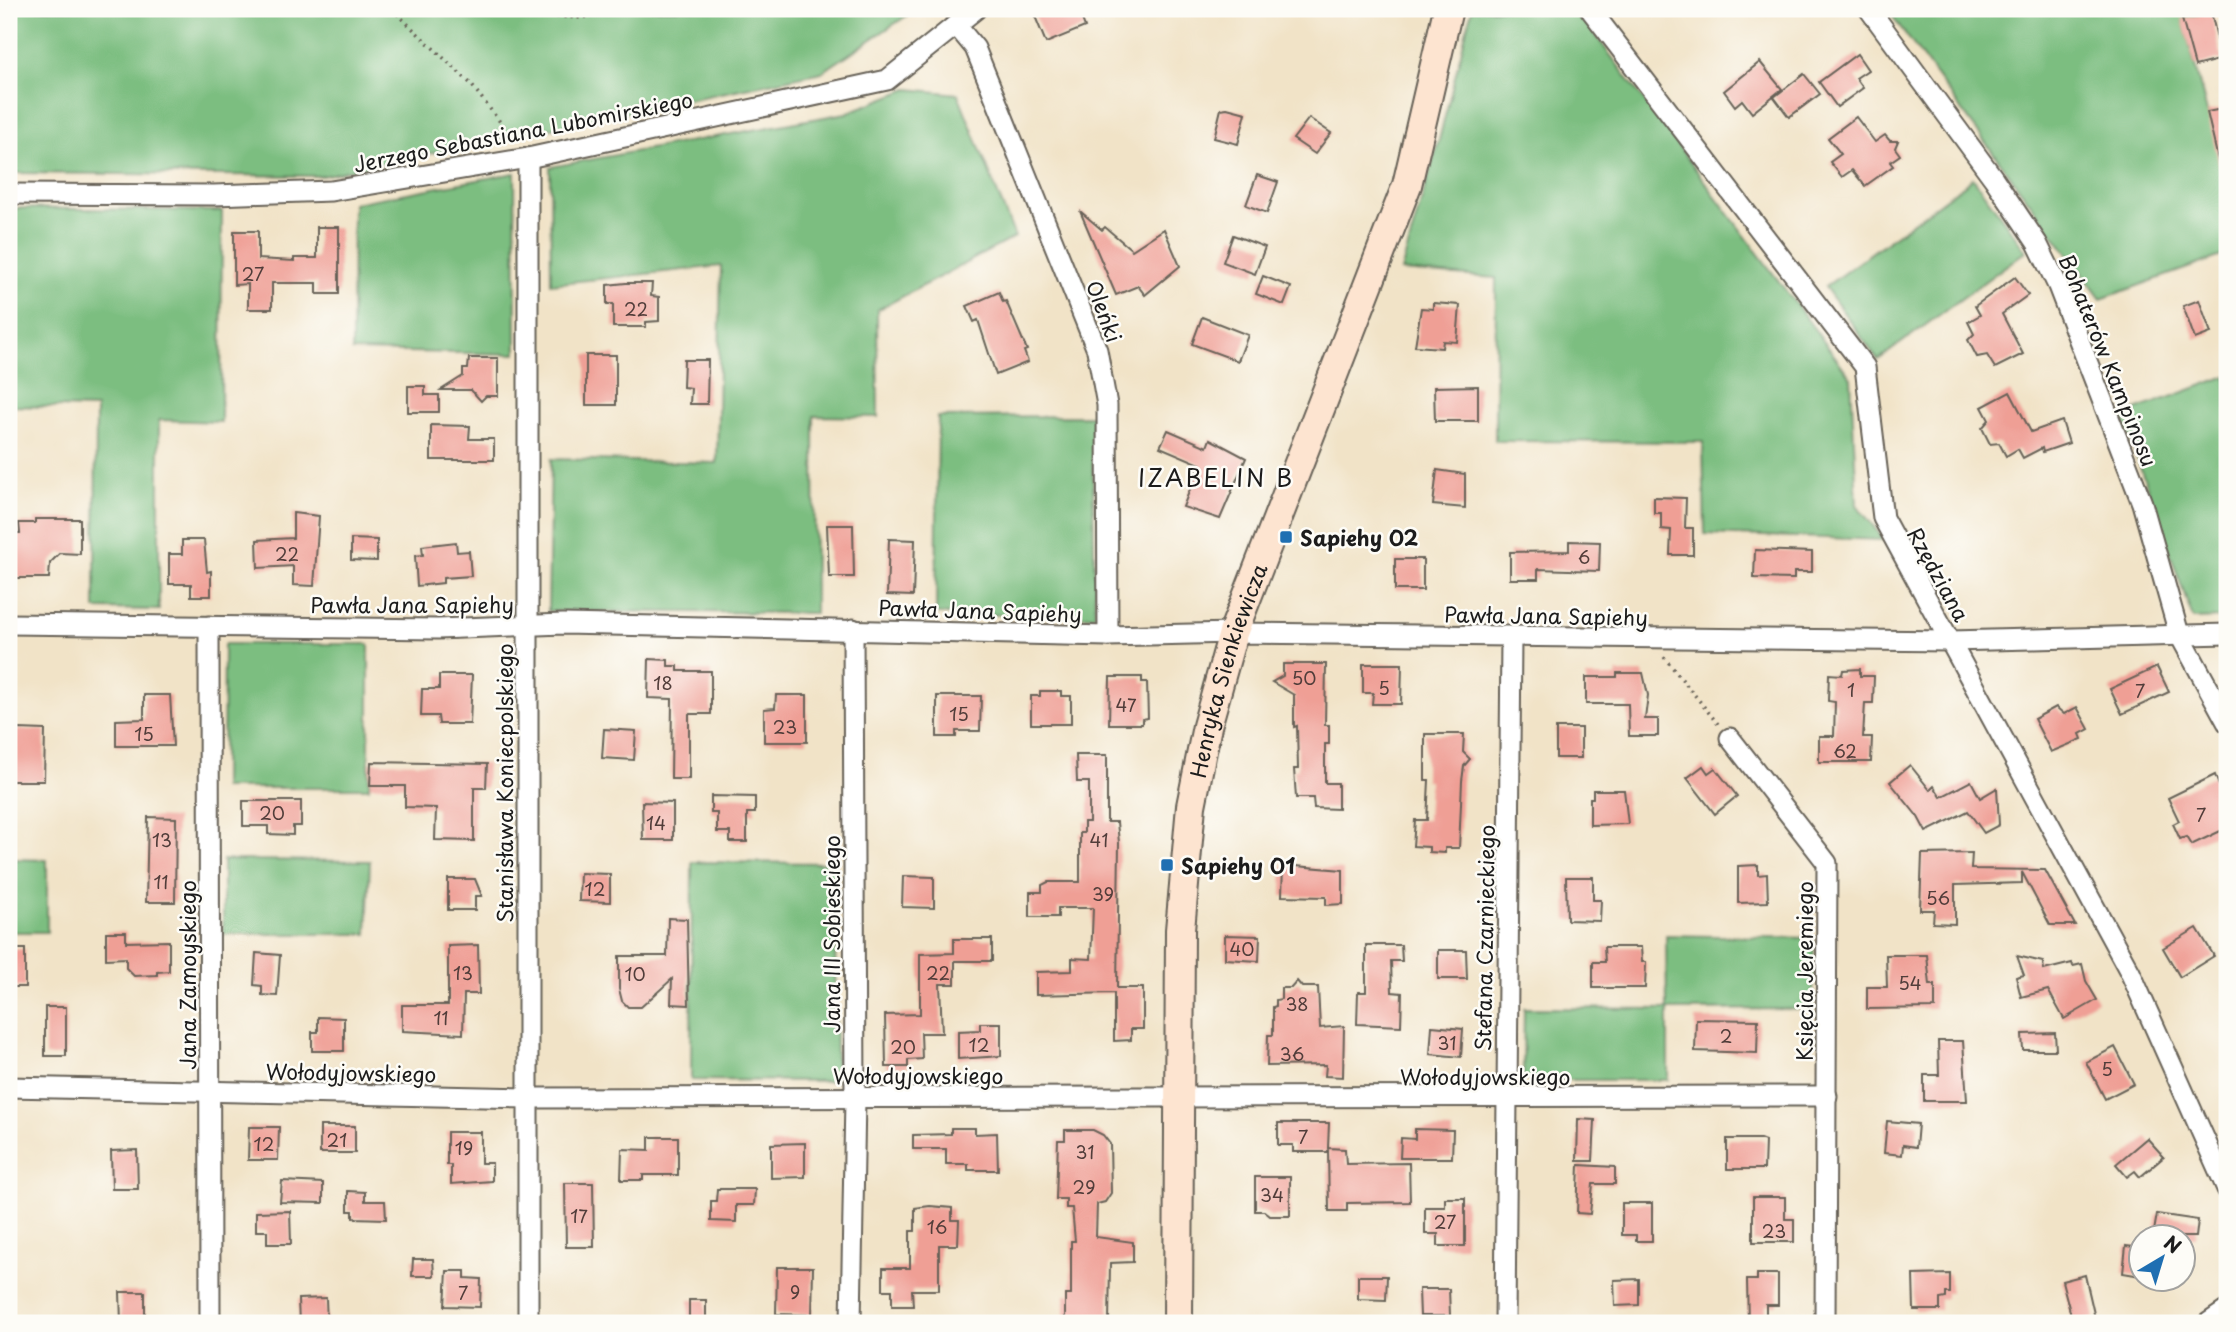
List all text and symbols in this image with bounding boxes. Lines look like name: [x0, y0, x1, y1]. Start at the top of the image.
street label: Jerzego Sebastiana Lubomirskiego: [351, 82, 695, 180]
street label: Bohaterów Kampinosu: [2052, 249, 2166, 471]
house number: 27: [242, 260, 264, 287]
street label: Oleńki: [1079, 275, 1131, 347]
house number: 22: [624, 295, 648, 322]
district label: IZABELIN B: [1138, 459, 1294, 495]
place label: Sapiehy 02: [1300, 521, 1419, 553]
street label: Rzędziana: [1900, 521, 1978, 628]
marker: Sapiehy 02: [1278, 529, 1294, 545]
house number: 22: [275, 540, 299, 567]
house number: 6: [1578, 543, 1590, 570]
street label: Henryka Sienkiewicza: [1181, 558, 1275, 781]
street label: Pawła Jana Sapiehy: [310, 588, 514, 620]
street label: Pawła Jana Sapiehy: [878, 590, 1082, 630]
street label: Pawła Jana Sapiehy: [1444, 597, 1648, 633]
street label: Stanisława Koniecpolskiego: [488, 643, 520, 923]
house number: 50: [1292, 664, 1316, 691]
house number: 18: [653, 669, 673, 696]
house number: 5: [1378, 674, 1390, 701]
house number: 1: [1847, 676, 1855, 703]
house number: 7: [2135, 677, 2145, 704]
house number: 47: [1115, 691, 1137, 718]
house number: 15: [949, 700, 969, 727]
house number: 23: [773, 713, 797, 740]
house number: 15: [134, 720, 154, 747]
house number: 62: [1833, 737, 1857, 764]
house number: 20: [259, 799, 285, 826]
house number: 7: [2196, 801, 2206, 828]
house number: 14: [646, 809, 666, 836]
street label: Stefana Czarnieckiego: [1466, 825, 1502, 1051]
house number: 13: [152, 826, 172, 853]
house number: 41: [1090, 826, 1108, 853]
street label: Jana III Sobieskiego: [815, 835, 847, 1033]
place label: Sapiehy 01: [1181, 849, 1295, 881]
marker: Sapiehy 01: [1159, 857, 1175, 873]
house number: 11: [153, 868, 169, 895]
house number: 12: [585, 875, 605, 902]
street label: Jana Zamoyskiego: [171, 880, 203, 1070]
house number: 39: [1092, 880, 1114, 907]
street label: Księcia Jeremiego: [1788, 881, 1820, 1061]
house number: 56: [1926, 884, 1950, 911]
house number: 40: [1229, 935, 1255, 962]
house number: 13: [453, 959, 473, 986]
house number: 22: [926, 959, 950, 986]
house number: 10: [624, 960, 646, 987]
house number: 54: [1898, 969, 1922, 996]
house number: 38: [1285, 990, 1309, 1017]
house number: 11: [433, 1004, 449, 1031]
house number: 2: [1720, 1022, 1732, 1049]
house number: 31: [1438, 1029, 1456, 1056]
house number: 12: [969, 1031, 989, 1058]
house number: 20: [890, 1033, 916, 1060]
house number: 36: [1280, 1040, 1304, 1067]
street label: Wołodyjowskiego: [265, 1055, 437, 1089]
house number: 5: [2101, 1055, 2113, 1082]
street label: Wołodyjowskiego: [833, 1059, 1003, 1091]
street label: Wołodyjowskiego: [1400, 1060, 1570, 1092]
house number: 7: [1298, 1123, 1308, 1150]
house number: 21: [327, 1126, 347, 1153]
house number: 12: [254, 1130, 274, 1157]
house number: 19: [455, 1134, 473, 1161]
house number: 31: [1076, 1138, 1094, 1165]
house number: 29: [1073, 1173, 1095, 1200]
house number: 34: [1260, 1181, 1284, 1208]
house number: 17: [570, 1202, 588, 1229]
house number: 27: [1434, 1208, 1456, 1235]
house number: 16: [927, 1213, 947, 1240]
house number: 23: [1762, 1217, 1786, 1244]
north arrow: [2128, 1224, 2198, 1294]
text: N: [2159, 1228, 2188, 1259]
house number: 9: [790, 1278, 800, 1305]
house number: 7: [458, 1279, 468, 1306]

